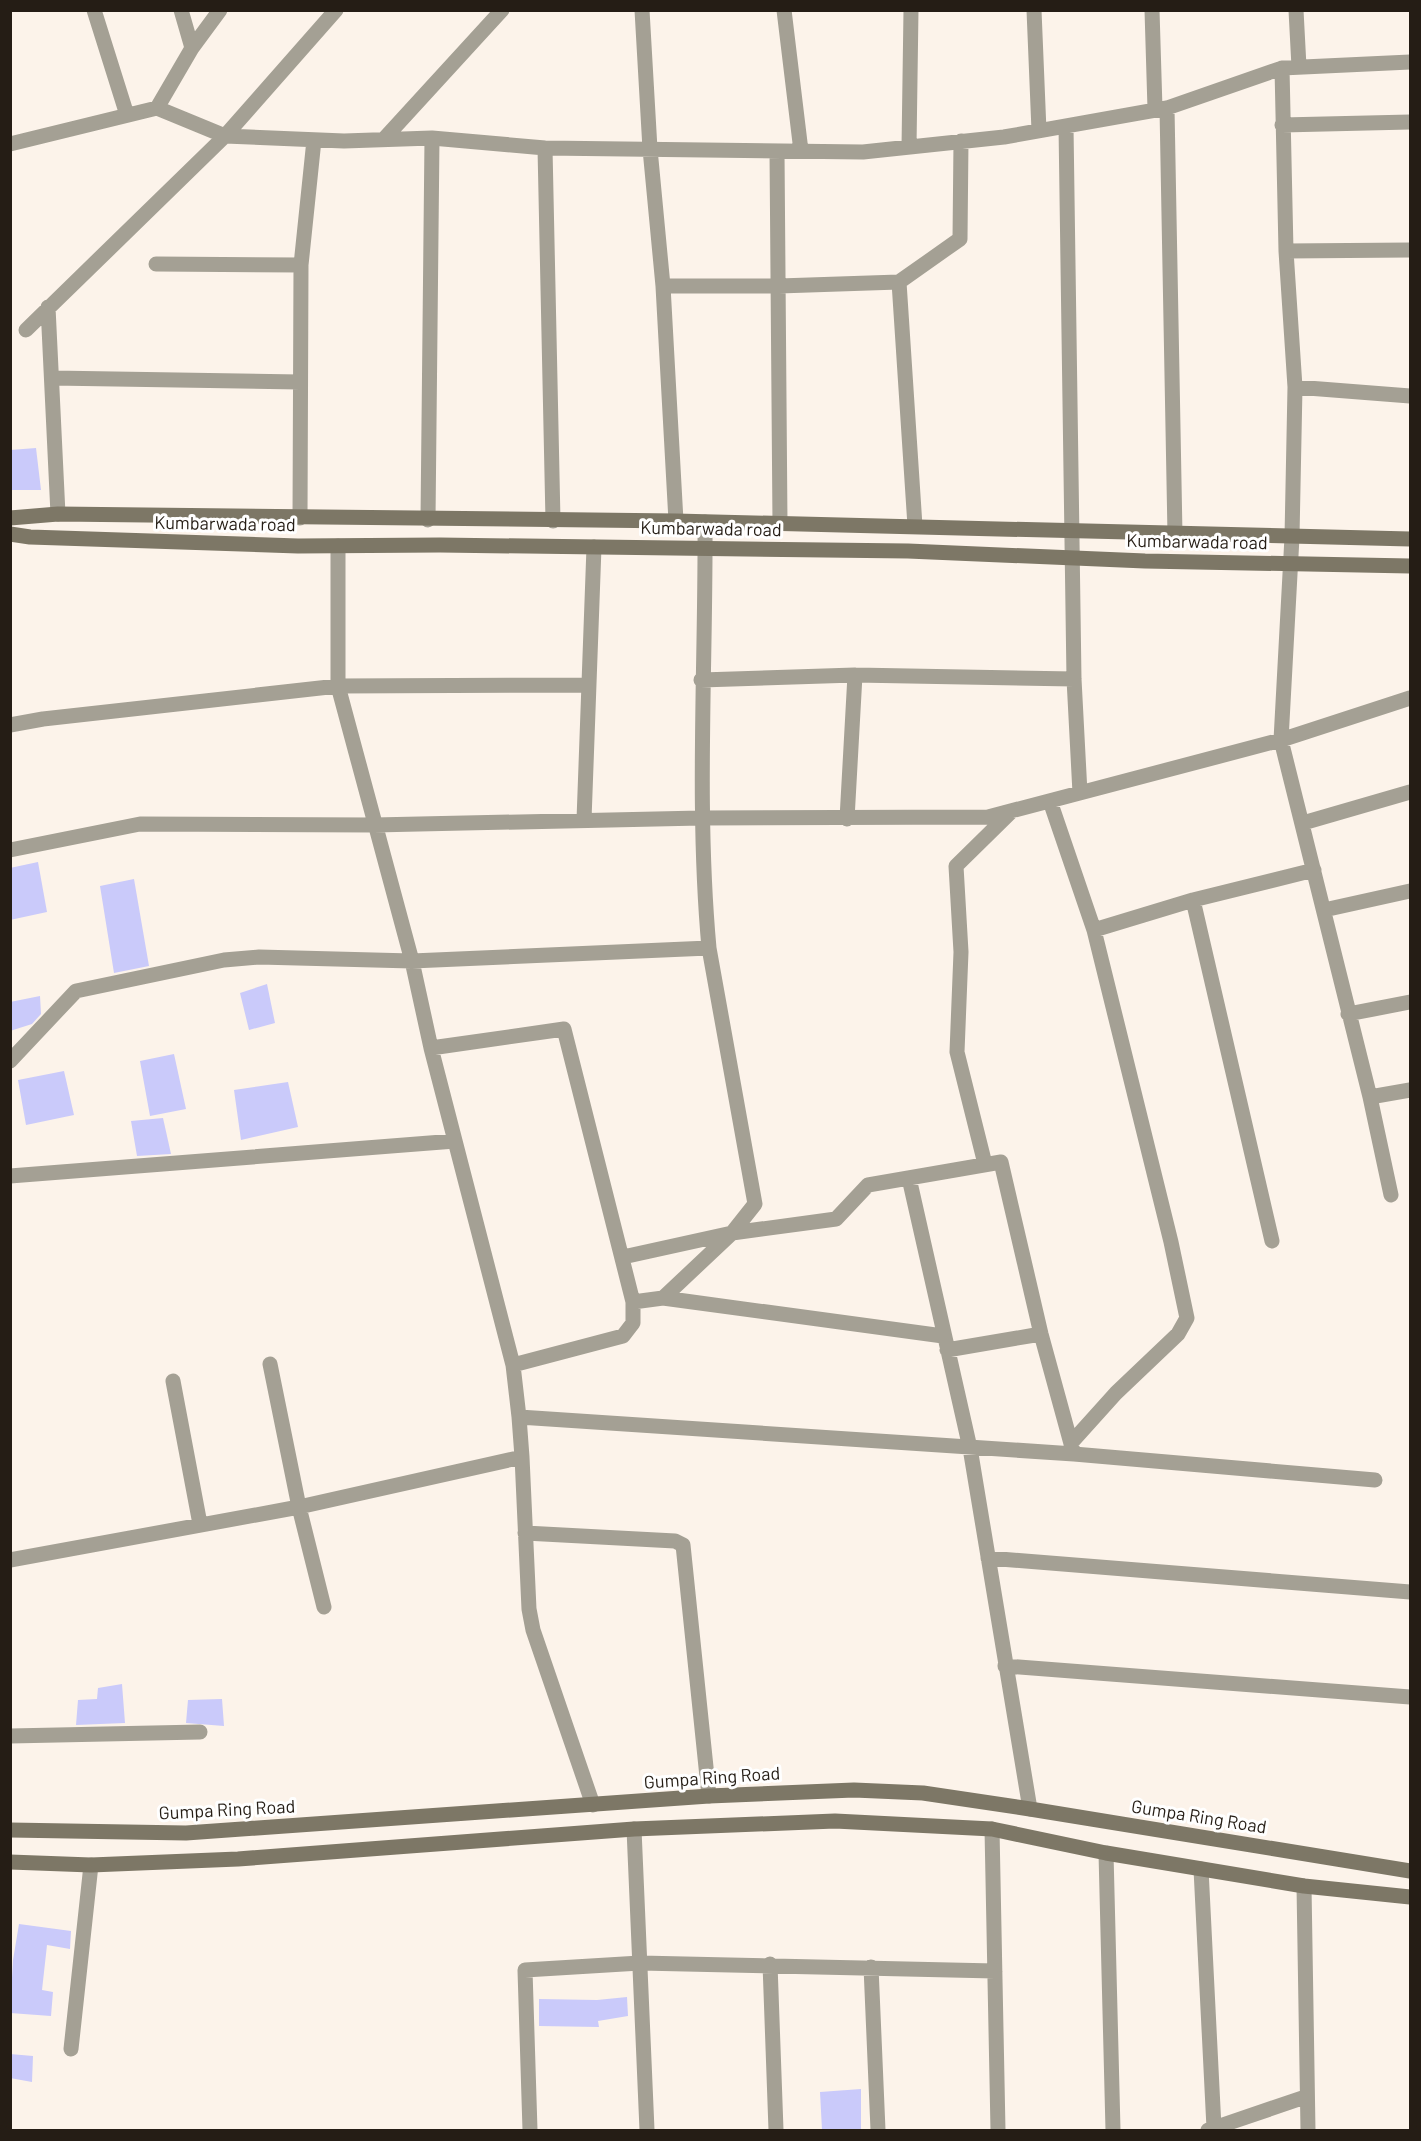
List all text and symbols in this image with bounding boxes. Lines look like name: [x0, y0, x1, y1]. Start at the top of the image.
street label: Kumbarwada road: [154, 511, 296, 535]
street label: Kumbarwada road: [640, 516, 782, 540]
street label: Kumbarwada road: [1126, 529, 1268, 553]
street label: Gumpa Ring Road: [643, 1761, 781, 1793]
street label: Gumpa Ring Road: [158, 1794, 296, 1824]
street label: Gumpa Ring Road: [1130, 1794, 1268, 1838]

